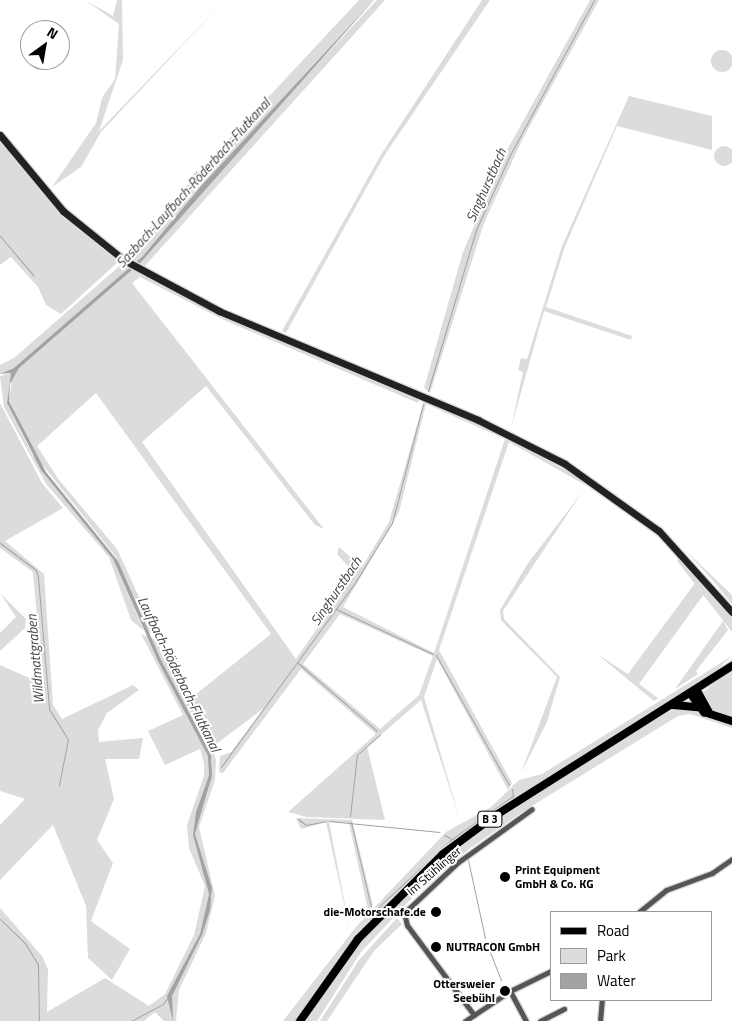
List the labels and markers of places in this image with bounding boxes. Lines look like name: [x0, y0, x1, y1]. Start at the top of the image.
place label: Print Equipment GmbH & Co. KG: [515, 863, 600, 891]
marker: Print Equipment GmbH & Co. KG: [499, 871, 511, 883]
place label: die-Motorschafe.de: [324, 905, 426, 919]
marker: die-Motorschafe.de: [430, 906, 442, 918]
place label: NUTRACON GmbH: [446, 940, 540, 954]
marker: NUTRACON GmbH: [430, 941, 442, 953]
place label: Ottersweier Seebühl: [433, 977, 495, 1005]
marker: Ottersweier Seebühl: [499, 985, 511, 997]

